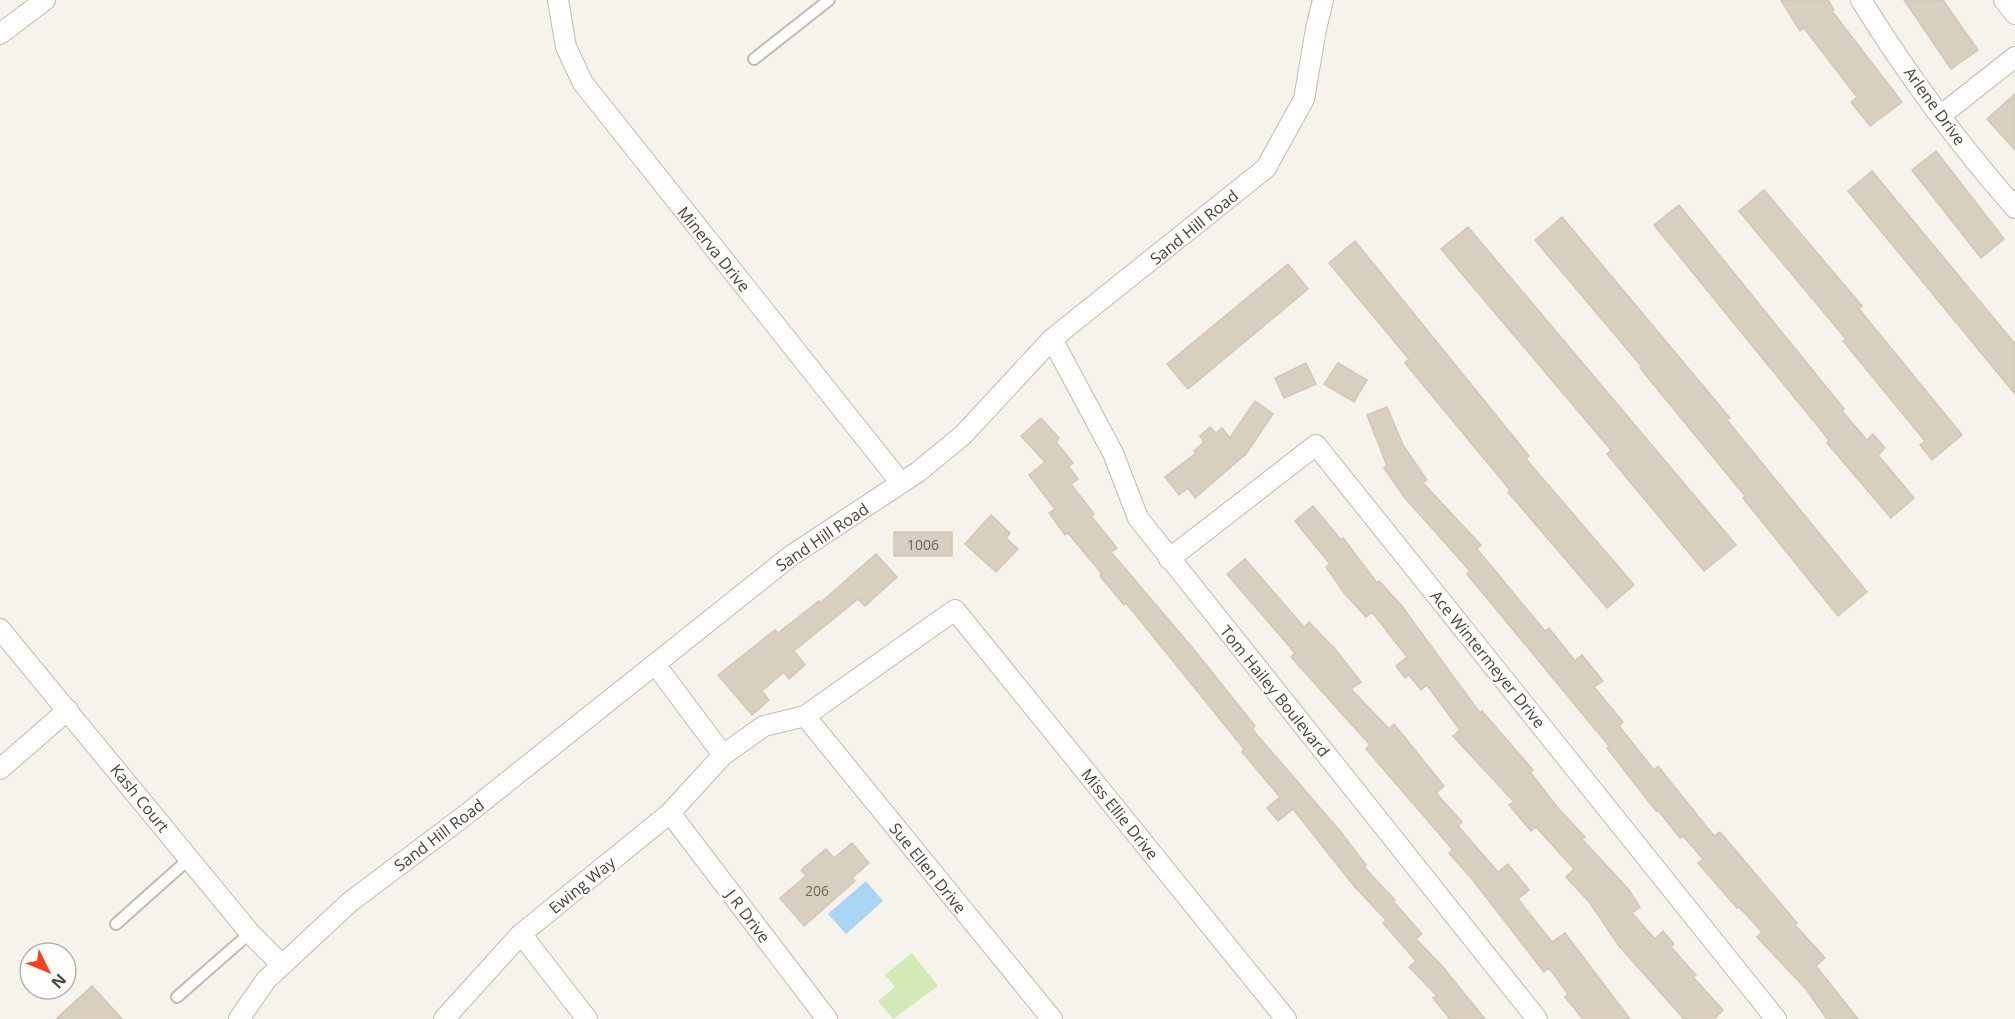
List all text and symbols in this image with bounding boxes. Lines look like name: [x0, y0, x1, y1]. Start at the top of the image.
street label: Arlene Drive: [1899, 62, 1971, 150]
street label: Sand Hill Road: [1145, 185, 1243, 269]
street label: Minerva Drive: [673, 202, 755, 296]
street label: Sand Hill Road: [771, 498, 873, 576]
house number: 1006: [907, 535, 939, 554]
street label: Ace Wintermeyer Drive: [1426, 585, 1550, 733]
street label: Tom Hailey Boulevard: [1215, 621, 1335, 761]
street label: Kash Court: [106, 759, 175, 837]
street label: Miss Ellie Drive: [1076, 764, 1164, 864]
street label: Sand Hill Road: [389, 794, 489, 876]
street label: Sue Ellen Drive: [885, 818, 971, 918]
street label: Ewing Way: [544, 851, 621, 919]
house number: 206: [805, 881, 829, 900]
street label: J R Drive: [719, 883, 775, 947]
north arrow: [18, 941, 78, 1001]
text: N: [46, 969, 71, 993]

